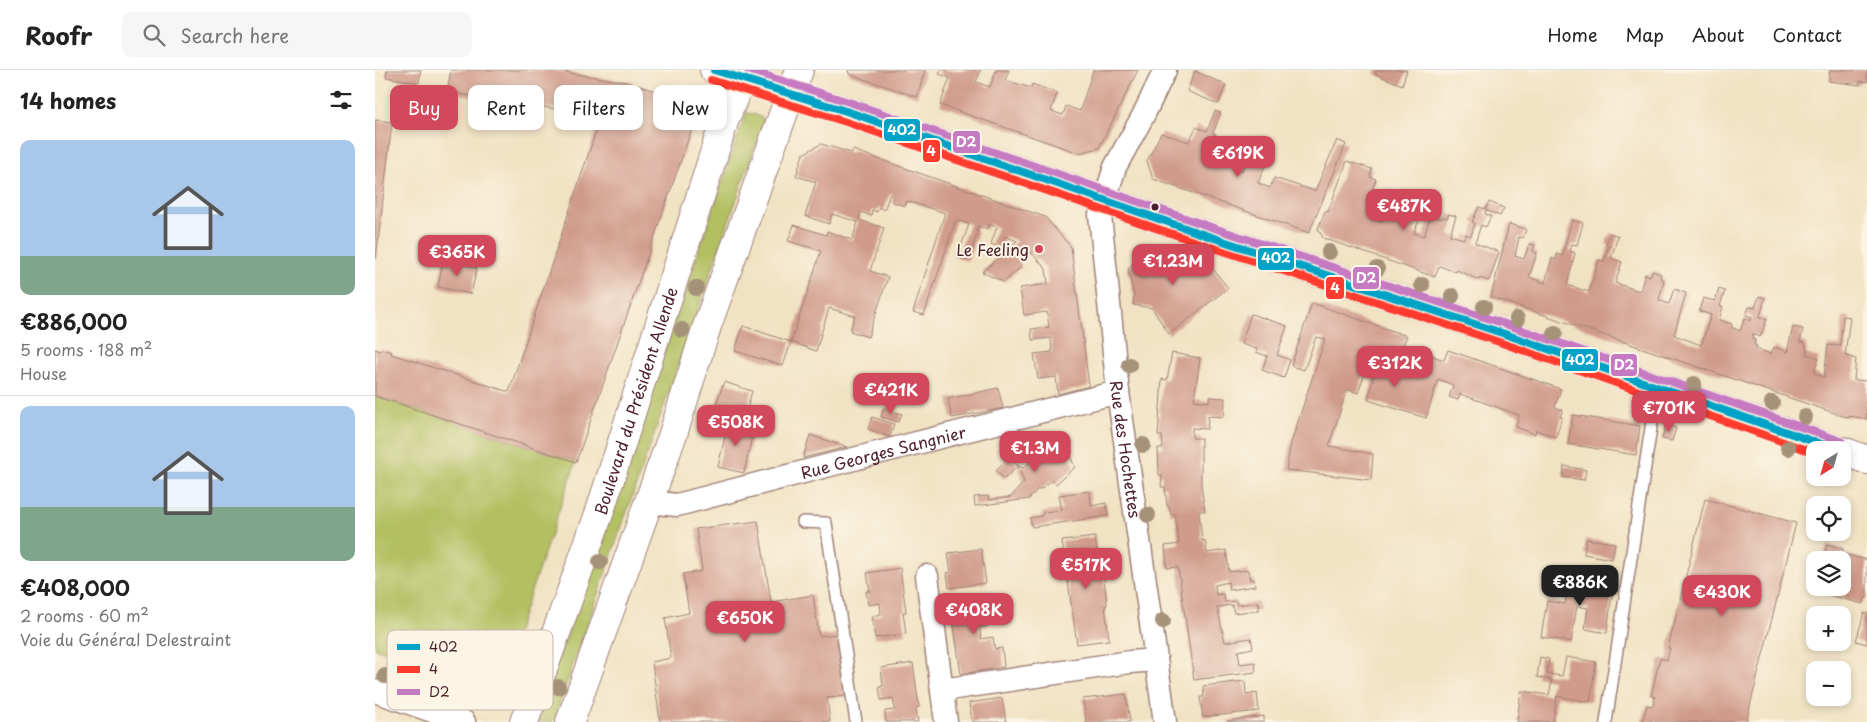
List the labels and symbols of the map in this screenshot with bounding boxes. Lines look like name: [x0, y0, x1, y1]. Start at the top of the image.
line badge: 402: [883, 118, 921, 142]
text: 402: [887, 119, 917, 140]
line badge: D2: [952, 130, 981, 154]
text: D2: [956, 131, 976, 152]
pin: €619K: [1203, 136, 1273, 178]
line badge: 4: [922, 139, 941, 163]
text: 4: [926, 140, 936, 161]
pin: €487K: [1369, 189, 1439, 231]
unlabelled marker: [1150, 202, 1160, 212]
pin: €365K: [422, 234, 492, 277]
place label: Le Feeling: [956, 237, 1029, 261]
marker: Le Feeling: [1033, 243, 1045, 255]
pin: €1.23M: [1132, 244, 1214, 286]
line badge: 402: [1257, 247, 1295, 271]
text: 402: [1261, 247, 1291, 268]
line badge: D2: [1352, 266, 1380, 290]
text: D2: [1356, 267, 1376, 288]
line badge: 4: [1325, 276, 1345, 300]
text: 4: [1330, 277, 1340, 298]
street label: Boulevard du Président Allende: [588, 284, 683, 518]
pin: €312K: [1360, 346, 1430, 388]
line badge: 402: [1561, 348, 1599, 372]
text: 402: [1565, 349, 1595, 370]
line badge: D2: [1610, 353, 1638, 377]
text: D2: [1614, 354, 1634, 375]
pin: €421K: [856, 372, 926, 415]
street label: Rue des Hochettes: [1105, 379, 1148, 519]
pin: €701K: [1634, 390, 1704, 433]
pin: €508K: [701, 404, 771, 447]
street label: Rue Georges Sangnier: [798, 419, 969, 484]
pin: €1.3M: [1000, 430, 1070, 473]
north arrow: [1806, 441, 1851, 486]
pin: €517K: [1051, 548, 1121, 590]
pin: €886K: [1545, 564, 1615, 607]
pin: €430K: [1687, 574, 1757, 617]
pin: €408K: [939, 592, 1009, 635]
pin: €650K: [710, 600, 780, 643]
legend: [387, 630, 553, 710]
text: 402: [429, 636, 458, 657]
text: 4: [429, 658, 438, 679]
text: D2: [429, 681, 450, 702]

